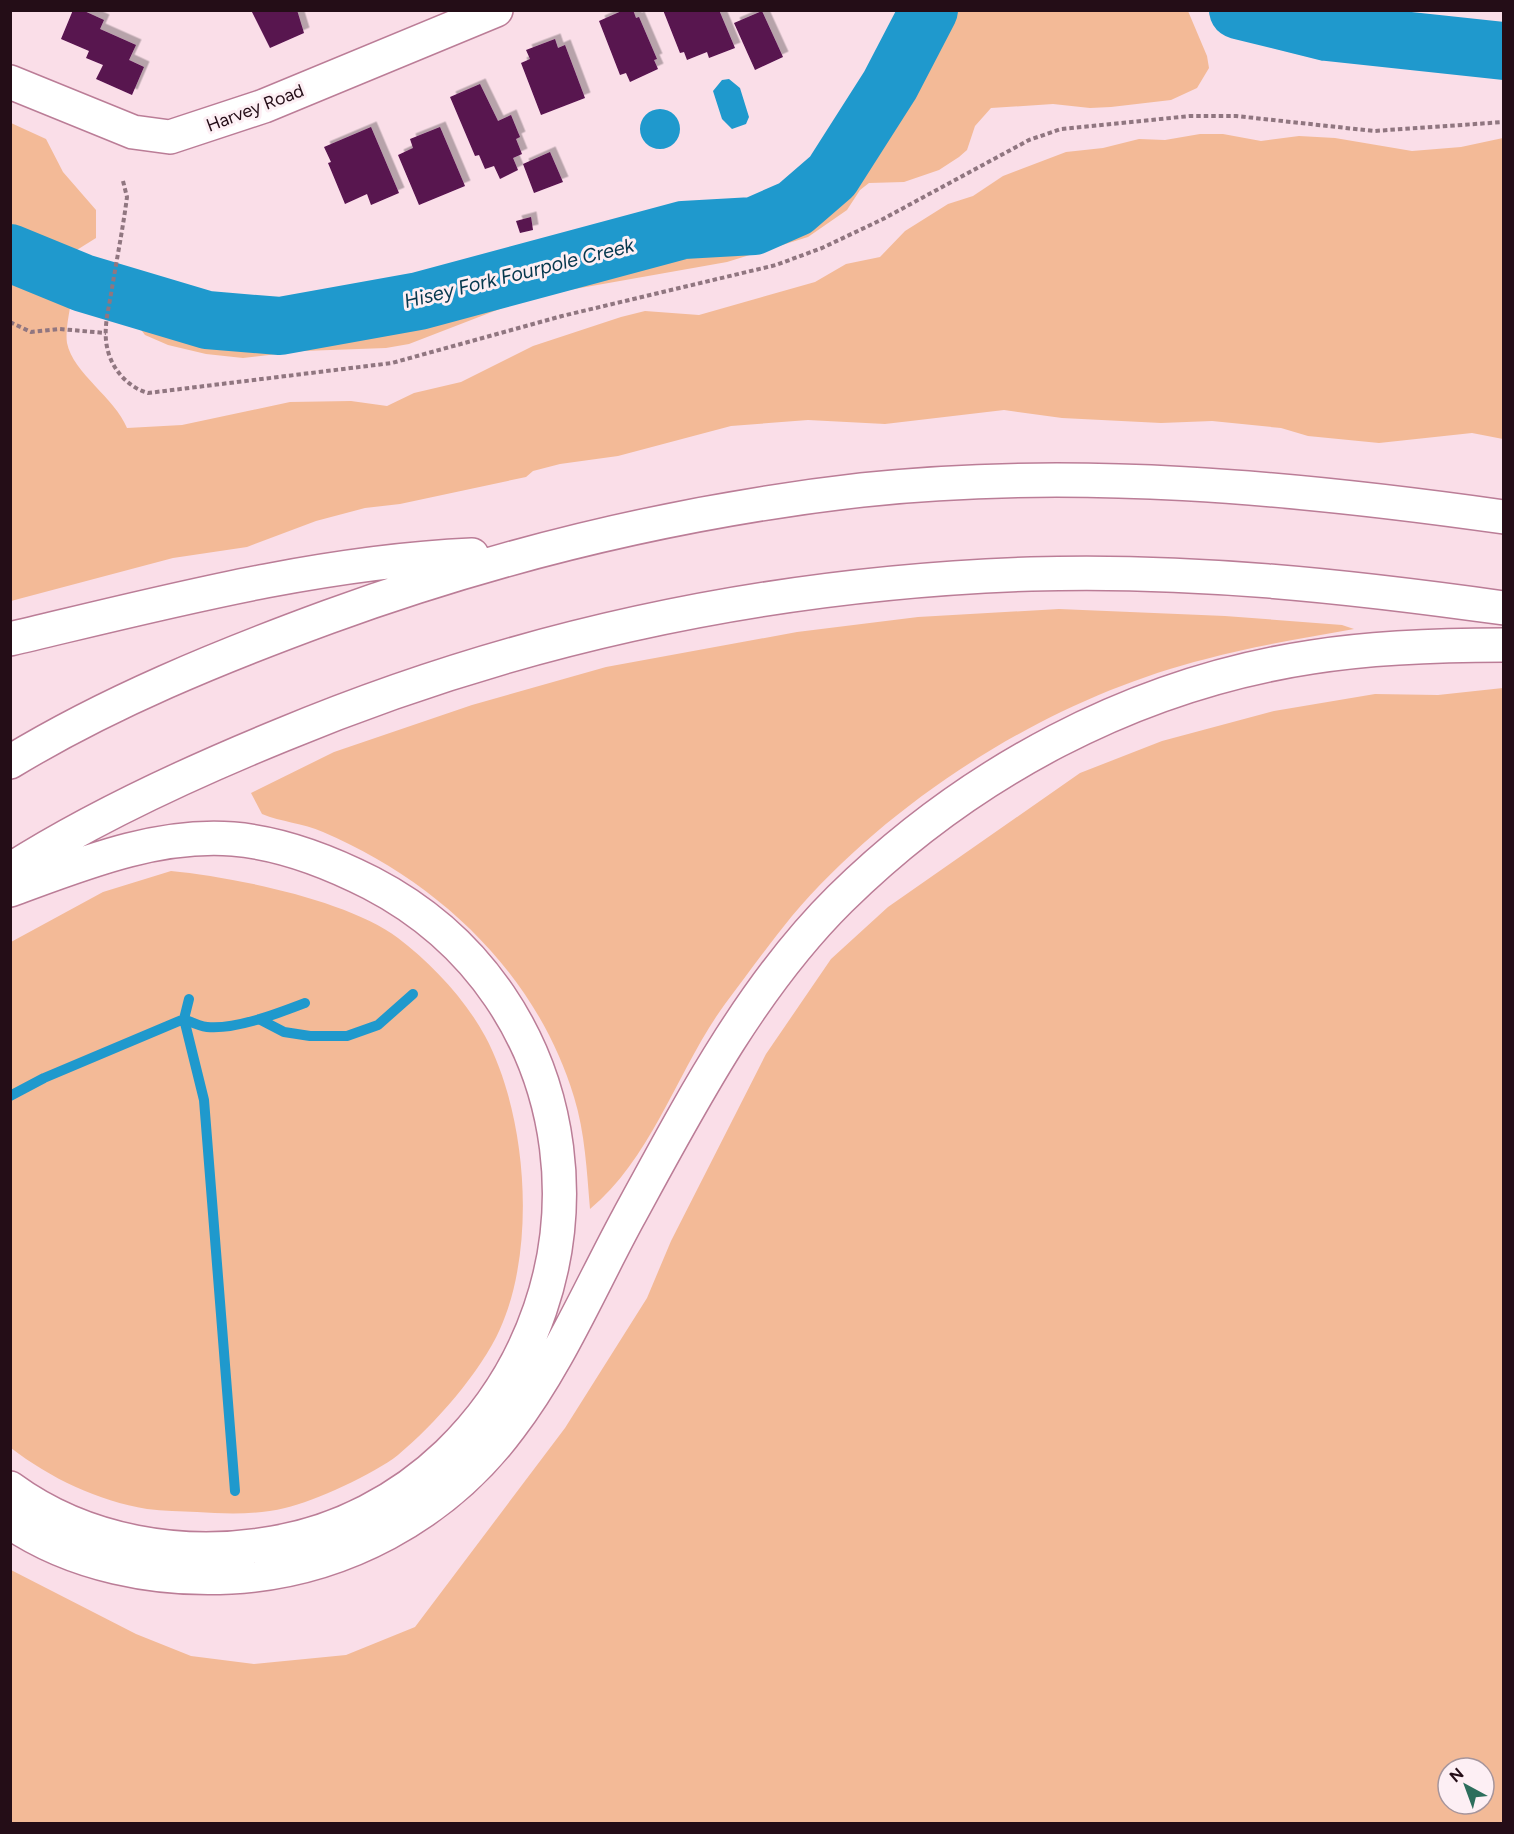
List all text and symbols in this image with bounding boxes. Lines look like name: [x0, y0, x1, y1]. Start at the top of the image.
street label: Harvey Road: [203, 79, 307, 137]
water label: Hisey Fork Fourpole Creek: [402, 232, 638, 313]
north arrow: [1436, 1756, 1496, 1816]
text: N: [1446, 1764, 1467, 1786]

